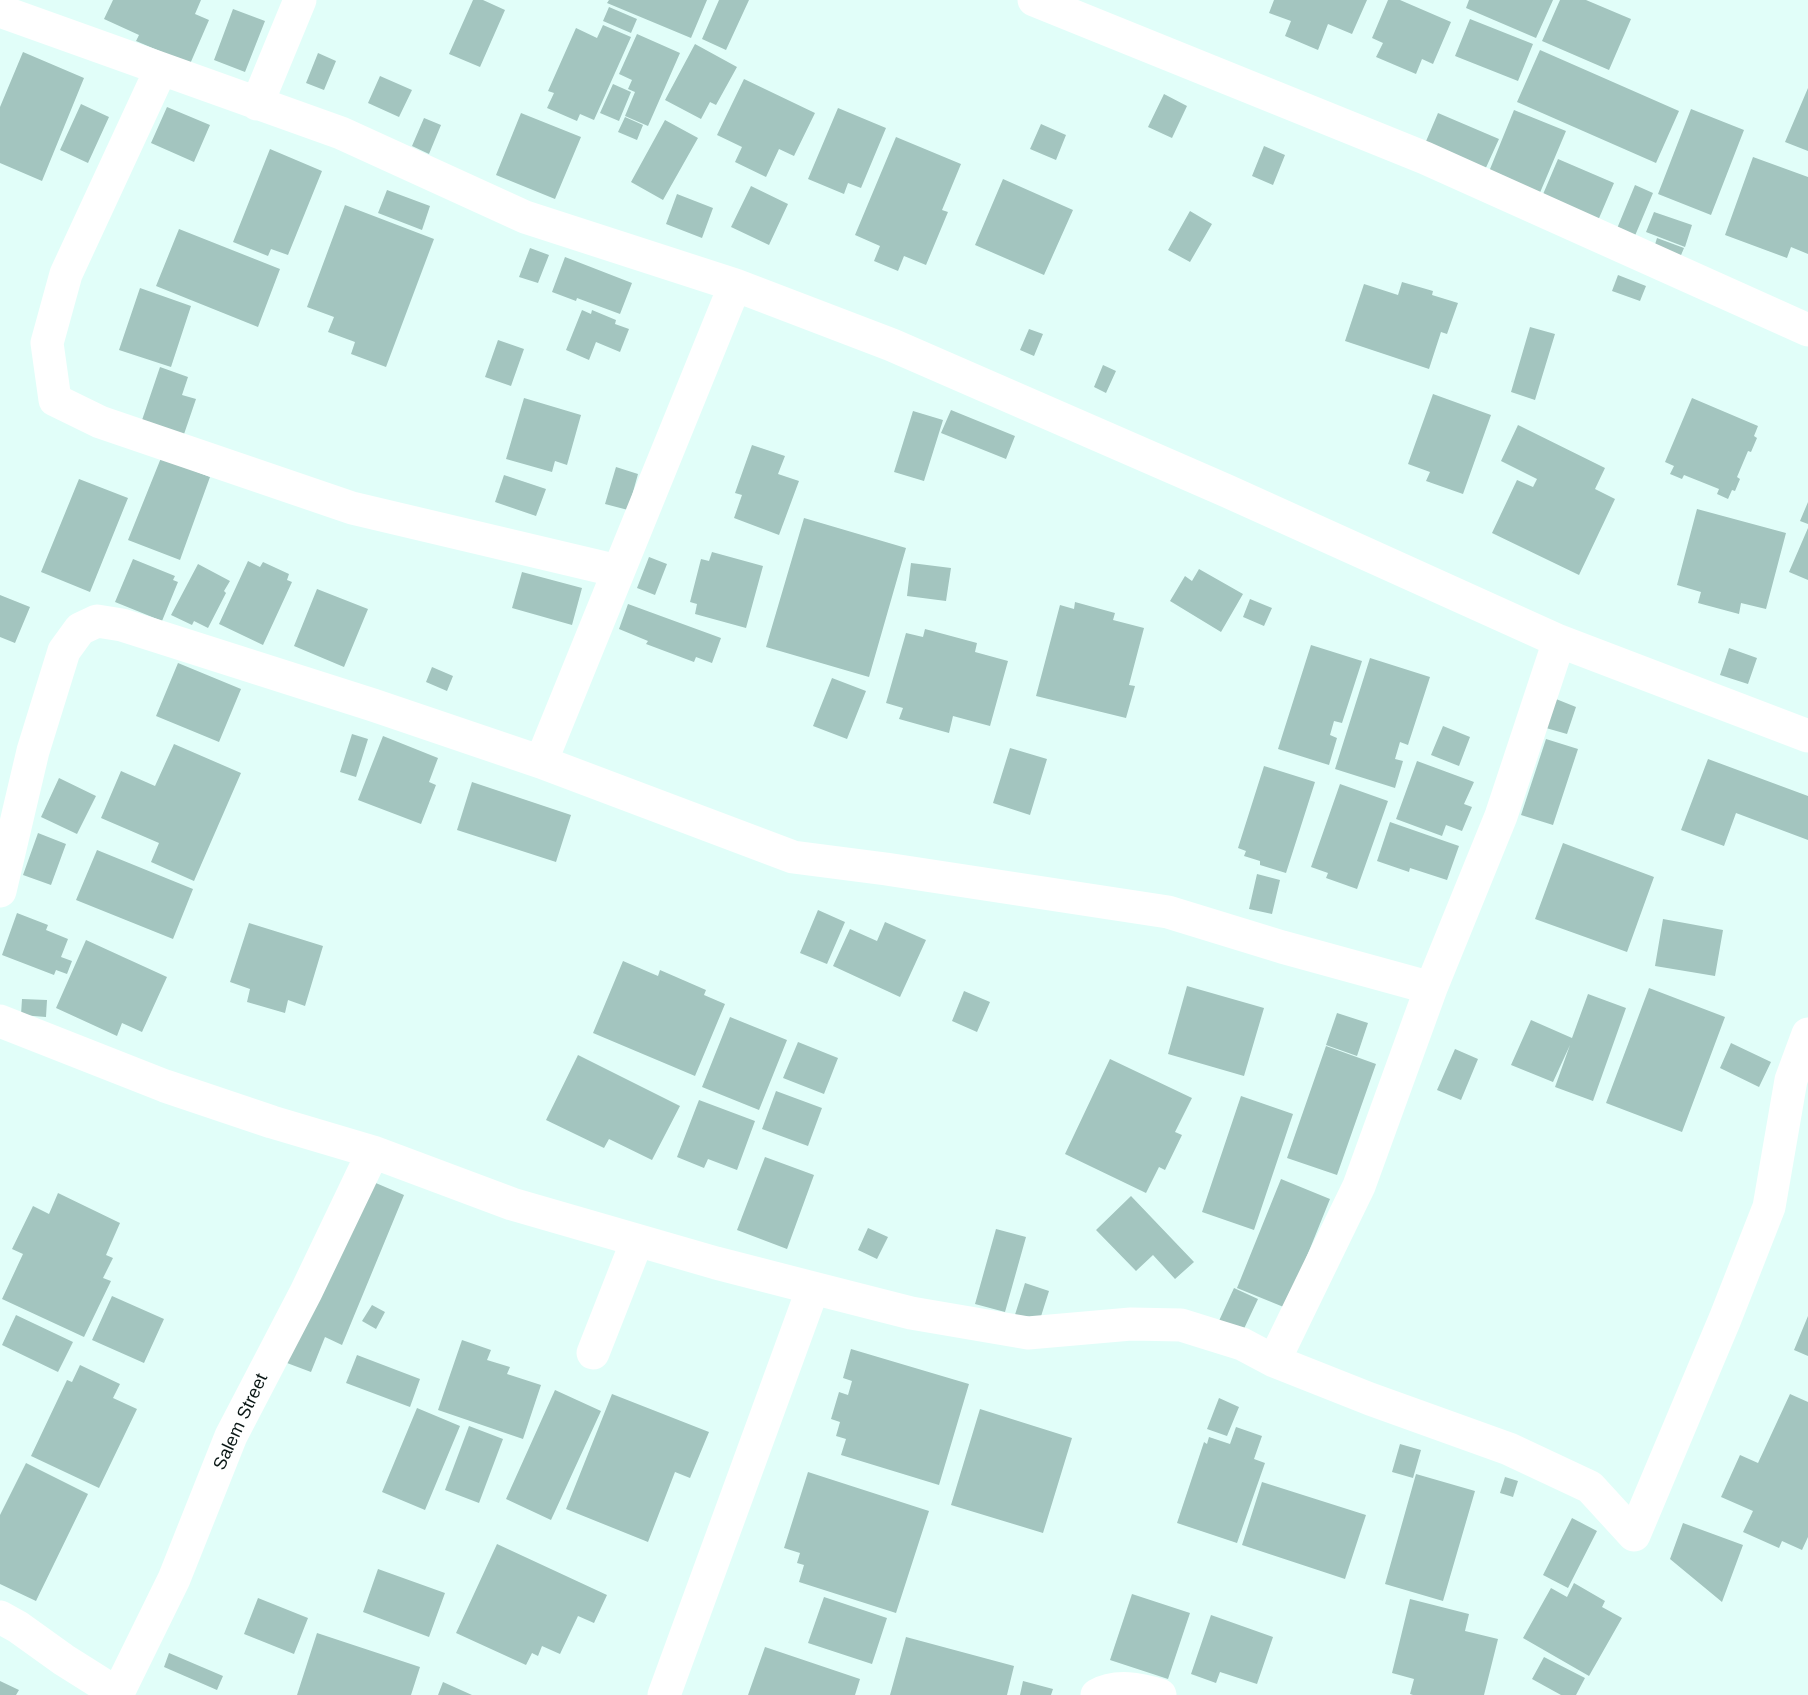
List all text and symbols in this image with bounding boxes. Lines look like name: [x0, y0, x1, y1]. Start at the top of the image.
street label: Salem Street: [209, 1370, 273, 1474]

